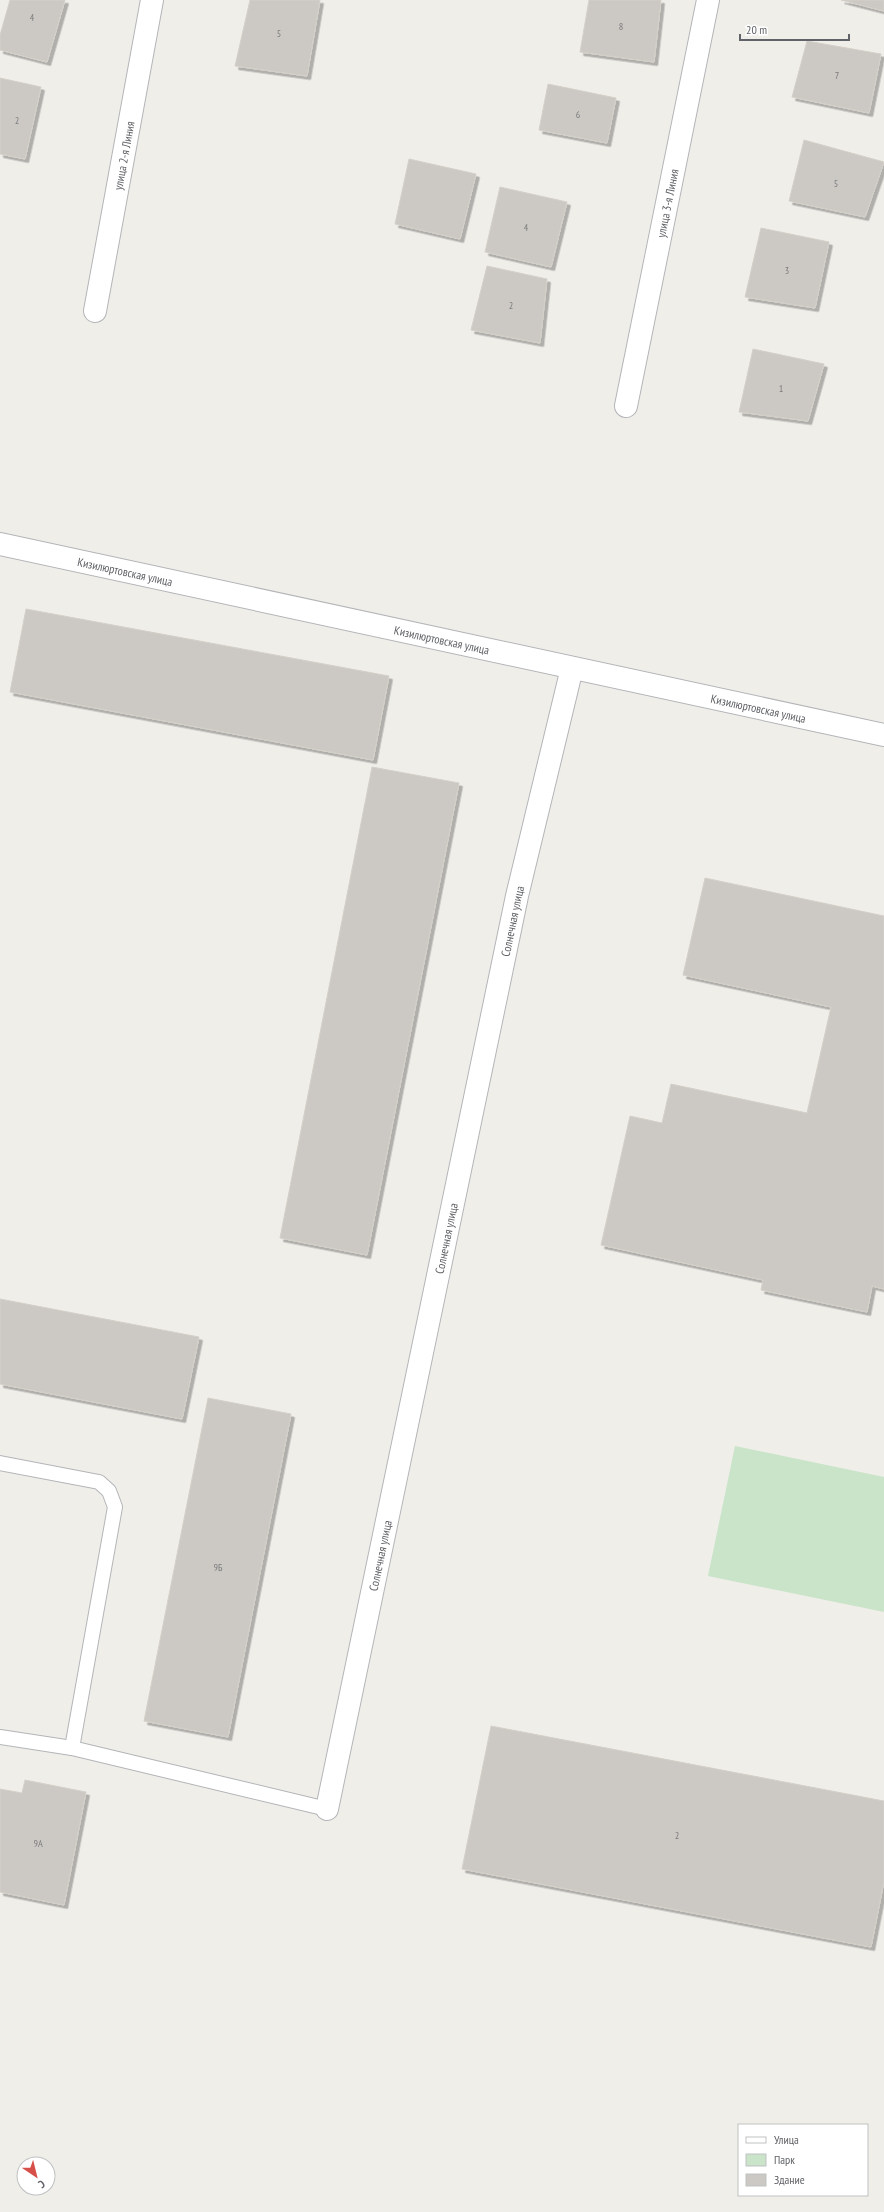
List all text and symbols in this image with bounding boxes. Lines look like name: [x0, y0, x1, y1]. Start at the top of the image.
house number: 4: [30, 11, 35, 24]
scale bar: [740, 16, 849, 42]
house number: 8: [619, 20, 623, 33]
text: 20 m: [746, 22, 767, 37]
house number: 5: [277, 27, 281, 40]
house number: 7: [835, 69, 839, 82]
house number: 6: [576, 108, 581, 121]
house number: 2: [15, 114, 19, 127]
street label: улица 2-я Линия: [110, 120, 137, 191]
street label: улица 3-я Линия: [653, 167, 681, 239]
house number: 5: [834, 177, 838, 190]
house number: 4: [524, 221, 529, 234]
house number: 3: [785, 264, 789, 277]
house number: 2: [509, 299, 513, 312]
house number: 1: [779, 382, 783, 395]
street label: Кизилюртовская улица: [76, 553, 174, 589]
street label: Кизилюртовская улица: [393, 622, 491, 657]
street label: Кизилюртовская улица: [710, 690, 808, 725]
street label: Солнечная улица: [497, 884, 527, 958]
street label: Солнечная улица: [431, 1201, 460, 1275]
street label: Солнечная улица: [365, 1518, 394, 1592]
house number: 9Б: [214, 1561, 223, 1574]
house number: 2: [675, 1829, 679, 1842]
house number: 9А: [33, 1837, 43, 1850]
legend: [738, 2124, 868, 2196]
text: Улица: [774, 2132, 799, 2147]
text: Парк: [774, 2152, 795, 2167]
north arrow: [16, 2156, 56, 2196]
text: Здание: [774, 2172, 805, 2187]
text: С: [36, 2177, 48, 2191]

